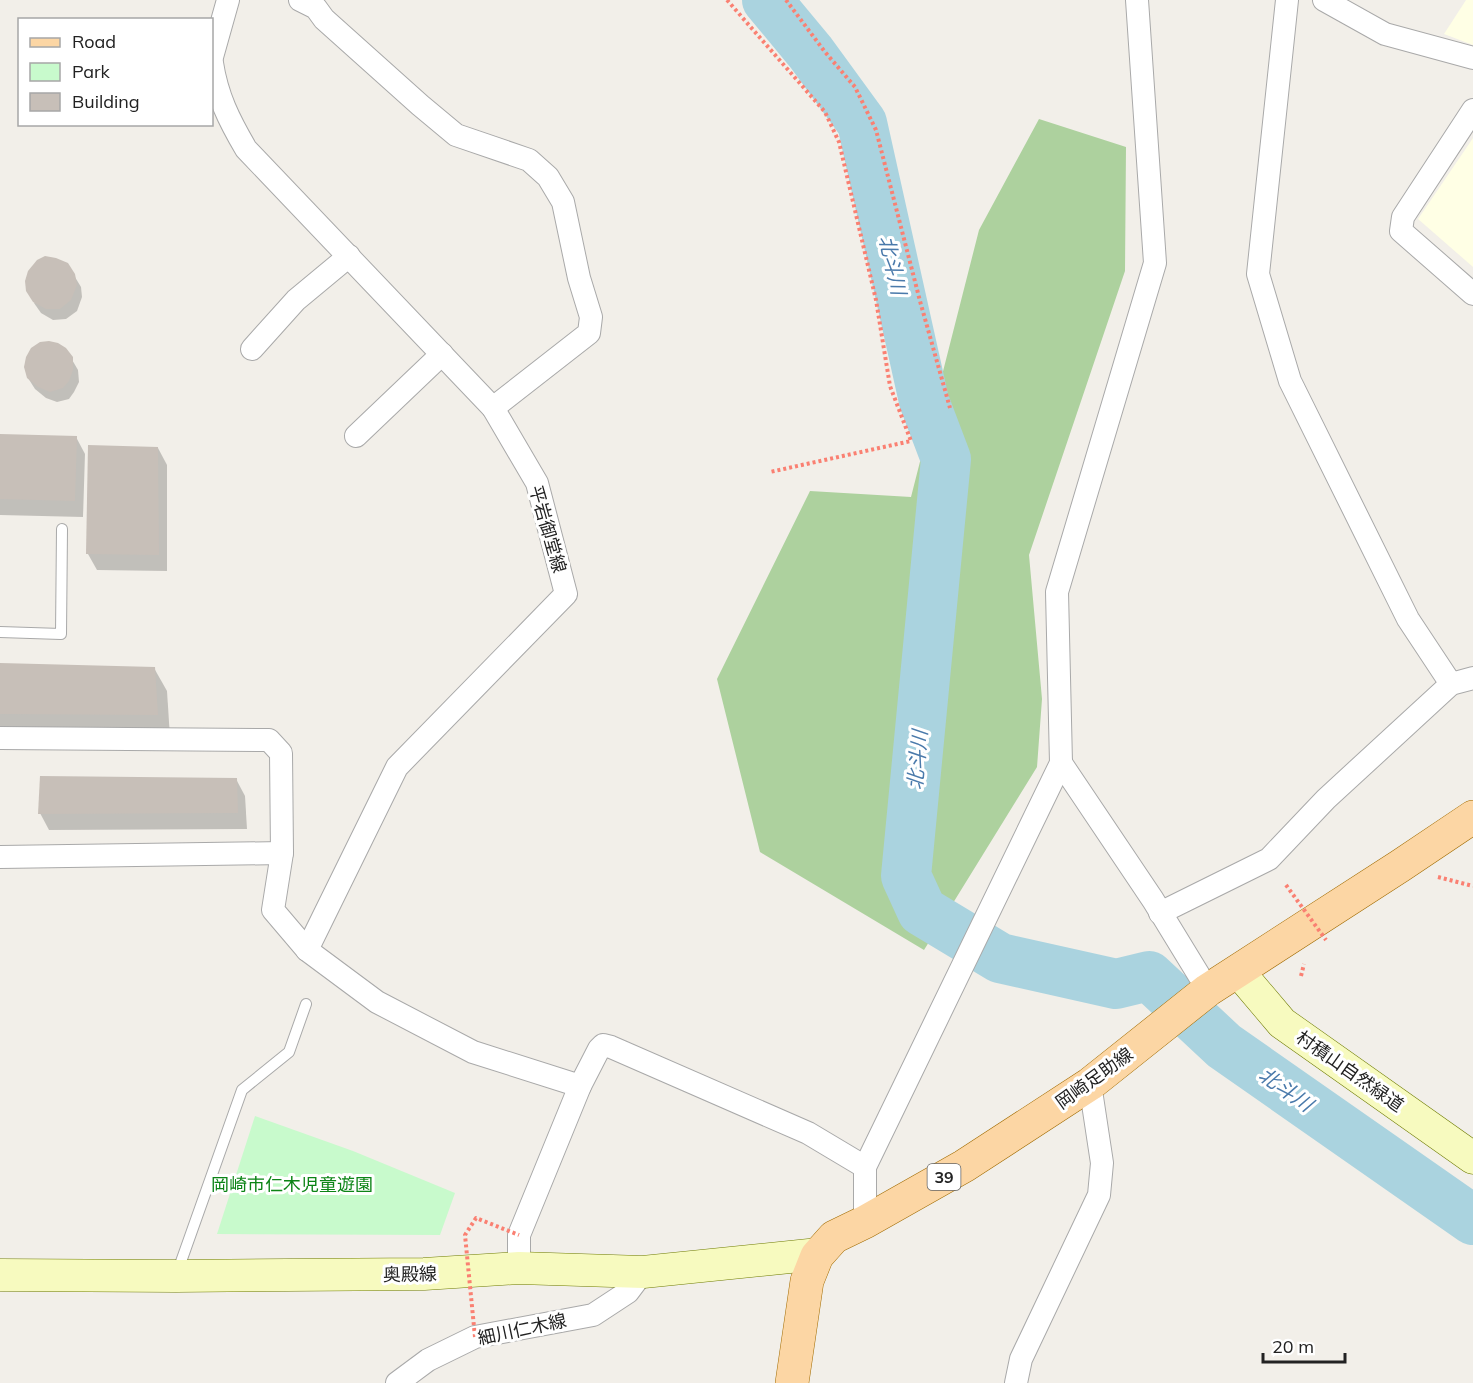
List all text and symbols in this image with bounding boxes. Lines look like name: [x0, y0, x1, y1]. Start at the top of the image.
legend: [18, 18, 213, 126]
text: Road: [72, 30, 116, 53]
text: Park: [72, 60, 111, 83]
text: Building: [72, 90, 140, 113]
water label: 北斗川: [874, 233, 912, 299]
street label: 平岩御堂線: [525, 483, 571, 575]
water label: 北斗川: [902, 727, 932, 791]
street label: 村積山自然緑道: [1292, 1025, 1408, 1117]
street label: 岡崎足助線: [1051, 1042, 1137, 1114]
water label: 北斗川: [1254, 1062, 1319, 1118]
road number: 39: [928, 1164, 960, 1190]
park label: 岡崎市仁木児童遊園: [211, 1173, 373, 1196]
street label: 奥殿線: [383, 1262, 437, 1286]
street label: 細川仁木線: [476, 1308, 568, 1350]
scale bar: [1263, 1326, 1346, 1364]
text: 20 m: [1272, 1335, 1314, 1358]

